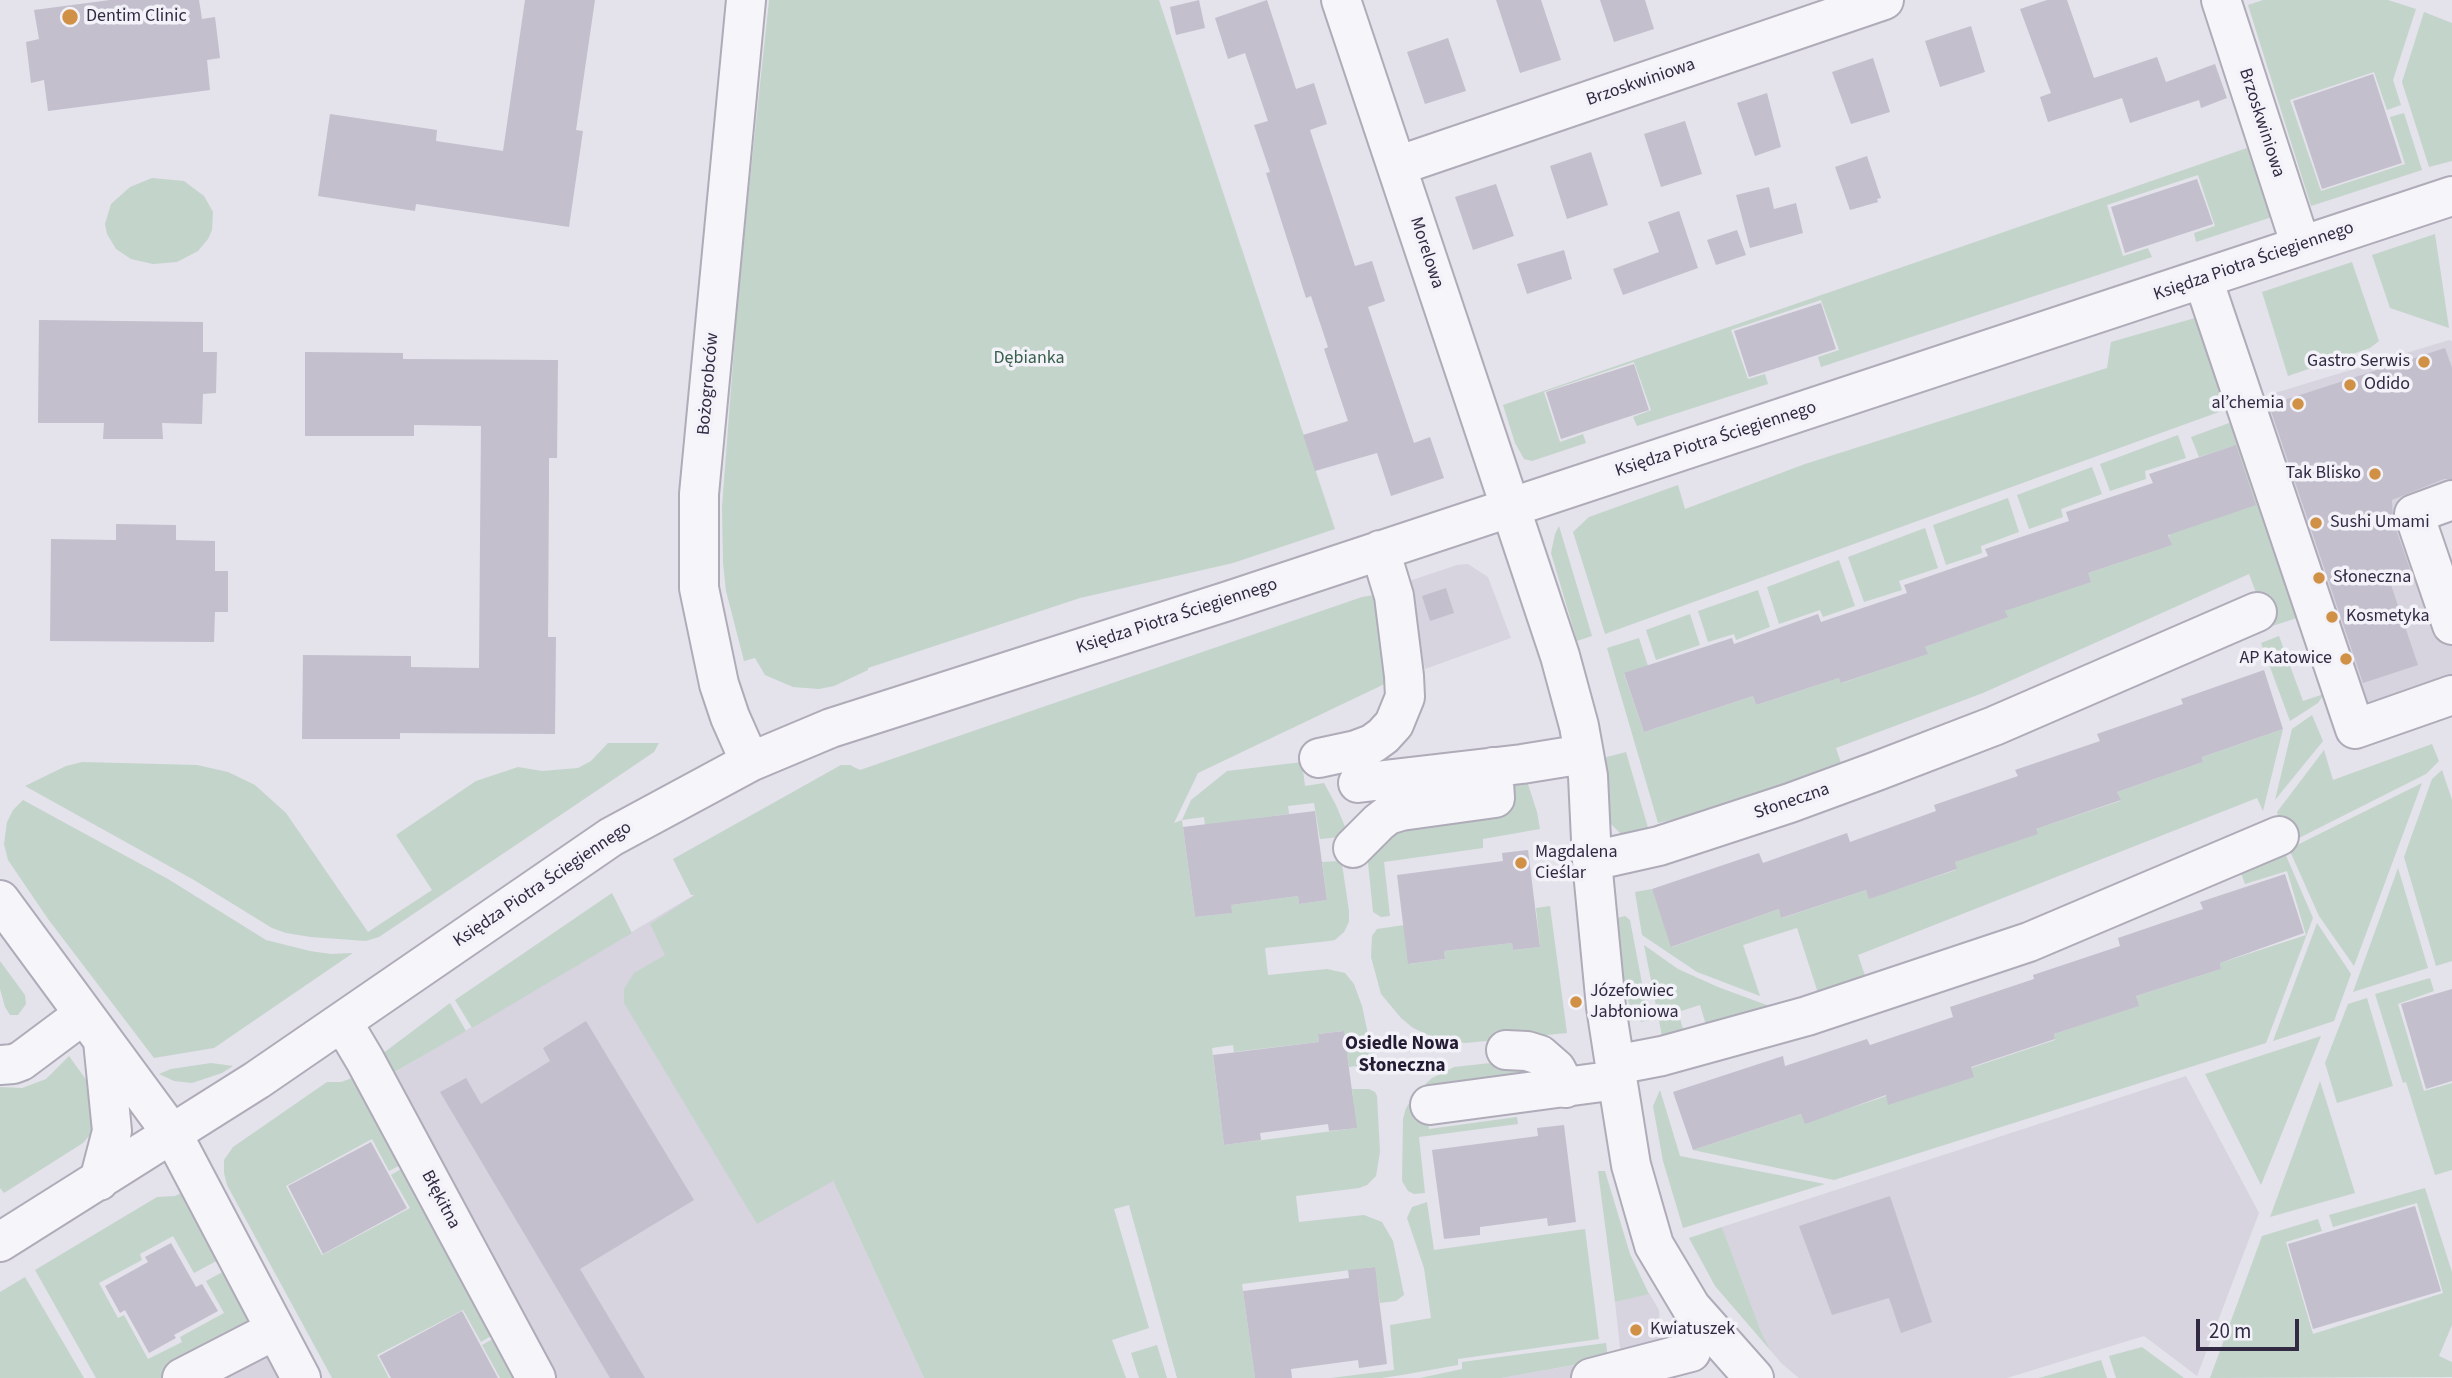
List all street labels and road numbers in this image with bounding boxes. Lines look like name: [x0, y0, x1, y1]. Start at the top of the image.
street label: Brzoskwiniowa: [1584, 54, 1698, 112]
street label: Brzoskwiniowa: [2233, 66, 2289, 180]
street label: Morelowa: [1404, 214, 1448, 292]
street label: Księdza Piotra Ściegiennego: [2151, 218, 2357, 306]
street label: Bożogrobców: [694, 332, 724, 436]
street label: Księdza Piotra Ściegiennego: [1613, 397, 1819, 483]
street label: Księdza Piotra Ściegiennego: [1074, 574, 1280, 660]
street label: Słoneczna: [1751, 779, 1833, 825]
street label: Księdza Piotra Ściegiennego: [450, 817, 636, 953]
street label: Błękitna: [416, 1167, 464, 1233]

